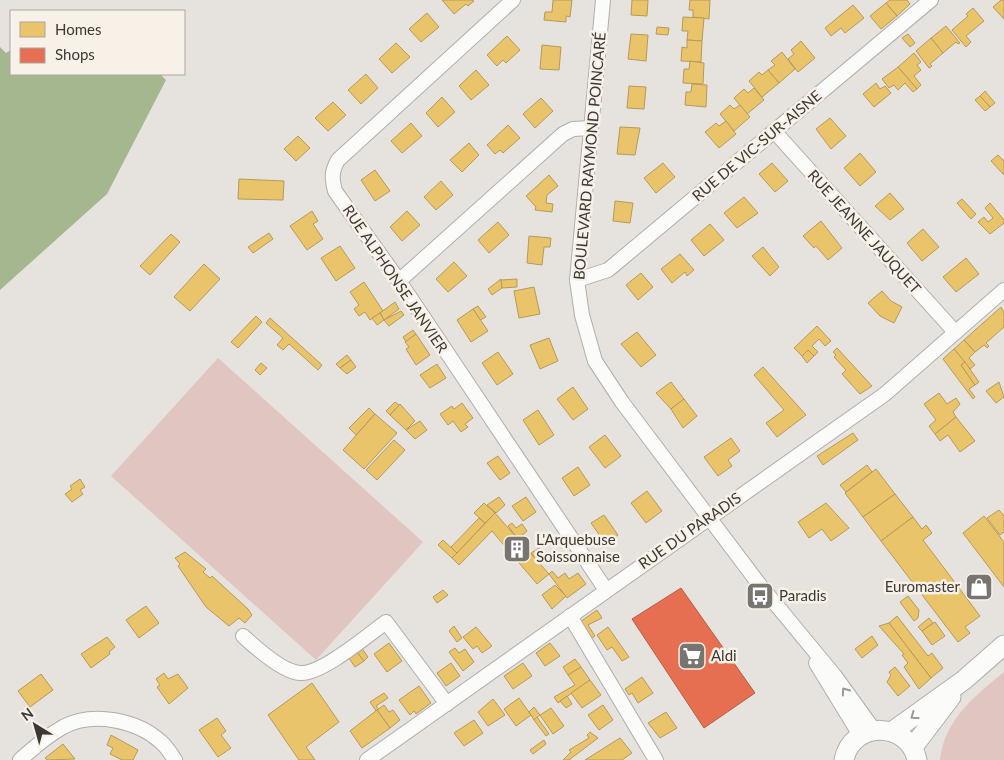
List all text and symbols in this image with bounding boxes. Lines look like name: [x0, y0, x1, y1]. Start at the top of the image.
legend: [10, 10, 185, 75]
text: Homes: [55, 20, 101, 38]
street label: BOULEVARD RAYMOND POINCARÉ: [569, 31, 609, 281]
text: Shops: [55, 45, 95, 63]
street label: RUE DE VIC-SUR-AISNE: [688, 86, 825, 204]
street label: RUE JEANNE JAUQUET: [804, 166, 925, 297]
street label: RUE ALPHONSE JANVIER: [340, 201, 452, 356]
street label: RUE DU PARADIS: [635, 488, 744, 572]
place label: L'Arquebuse Soissonnaise: [536, 530, 620, 565]
building icon: L'Arquebuse Soissonnaise: [502, 534, 532, 564]
shop icon: Euromaster: [964, 572, 994, 602]
place label: Euromaster: [885, 577, 961, 595]
bus stop icon: Paradis: [745, 581, 775, 611]
place label: Paradis: [779, 586, 827, 604]
supermarket icon: Aldi: [677, 641, 707, 671]
place label: Aldi: [711, 646, 737, 664]
one-way arrow: [842, 687, 851, 697]
north arrow: [10, 700, 60, 750]
text: N: [17, 704, 36, 724]
one-way arrow: [910, 710, 920, 719]

